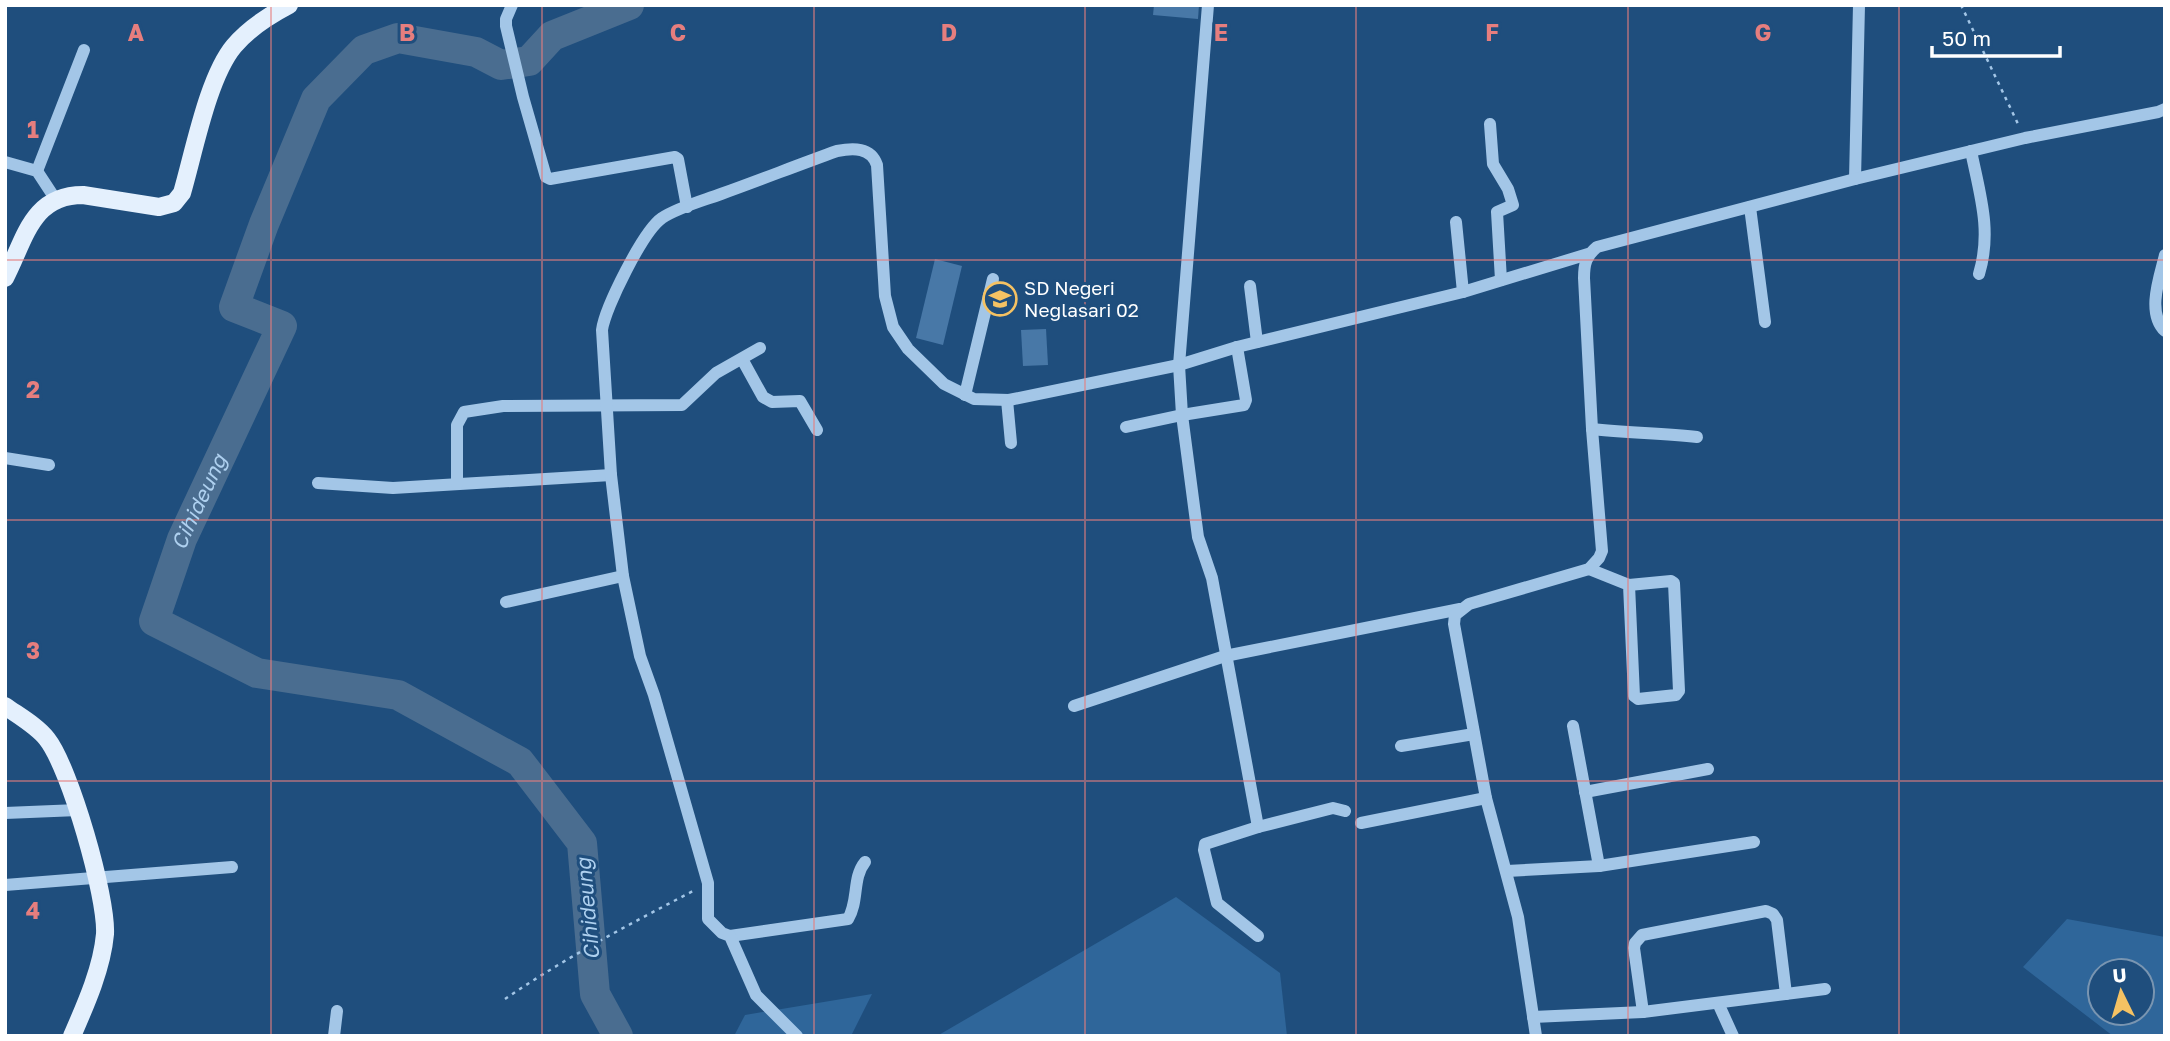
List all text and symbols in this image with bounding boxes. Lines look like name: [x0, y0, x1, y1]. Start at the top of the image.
scale bar: [1932, 14, 2060, 58]
text: A: [128, 18, 145, 46]
text: B: [399, 18, 415, 46]
text: C: [670, 18, 686, 46]
text: D: [941, 18, 957, 46]
text: E: [1214, 18, 1228, 46]
text: F: [1485, 18, 1499, 46]
text: G: [1755, 18, 1771, 46]
text: 50 m: [1942, 25, 1991, 51]
text: 1: [27, 115, 39, 143]
place label: SD Negeri Neglasari 02: [1024, 276, 1139, 321]
school or university icon: SD Negeri Neglasari 02: [981, 280, 1019, 318]
text: 2: [26, 375, 40, 403]
water label: Cihideung: [165, 448, 233, 553]
text: 3: [26, 636, 40, 664]
water label: Cihideung: [569, 855, 604, 961]
text: 4: [26, 896, 40, 924]
north arrow: [2086, 957, 2156, 1027]
text: U: [2112, 963, 2127, 987]

